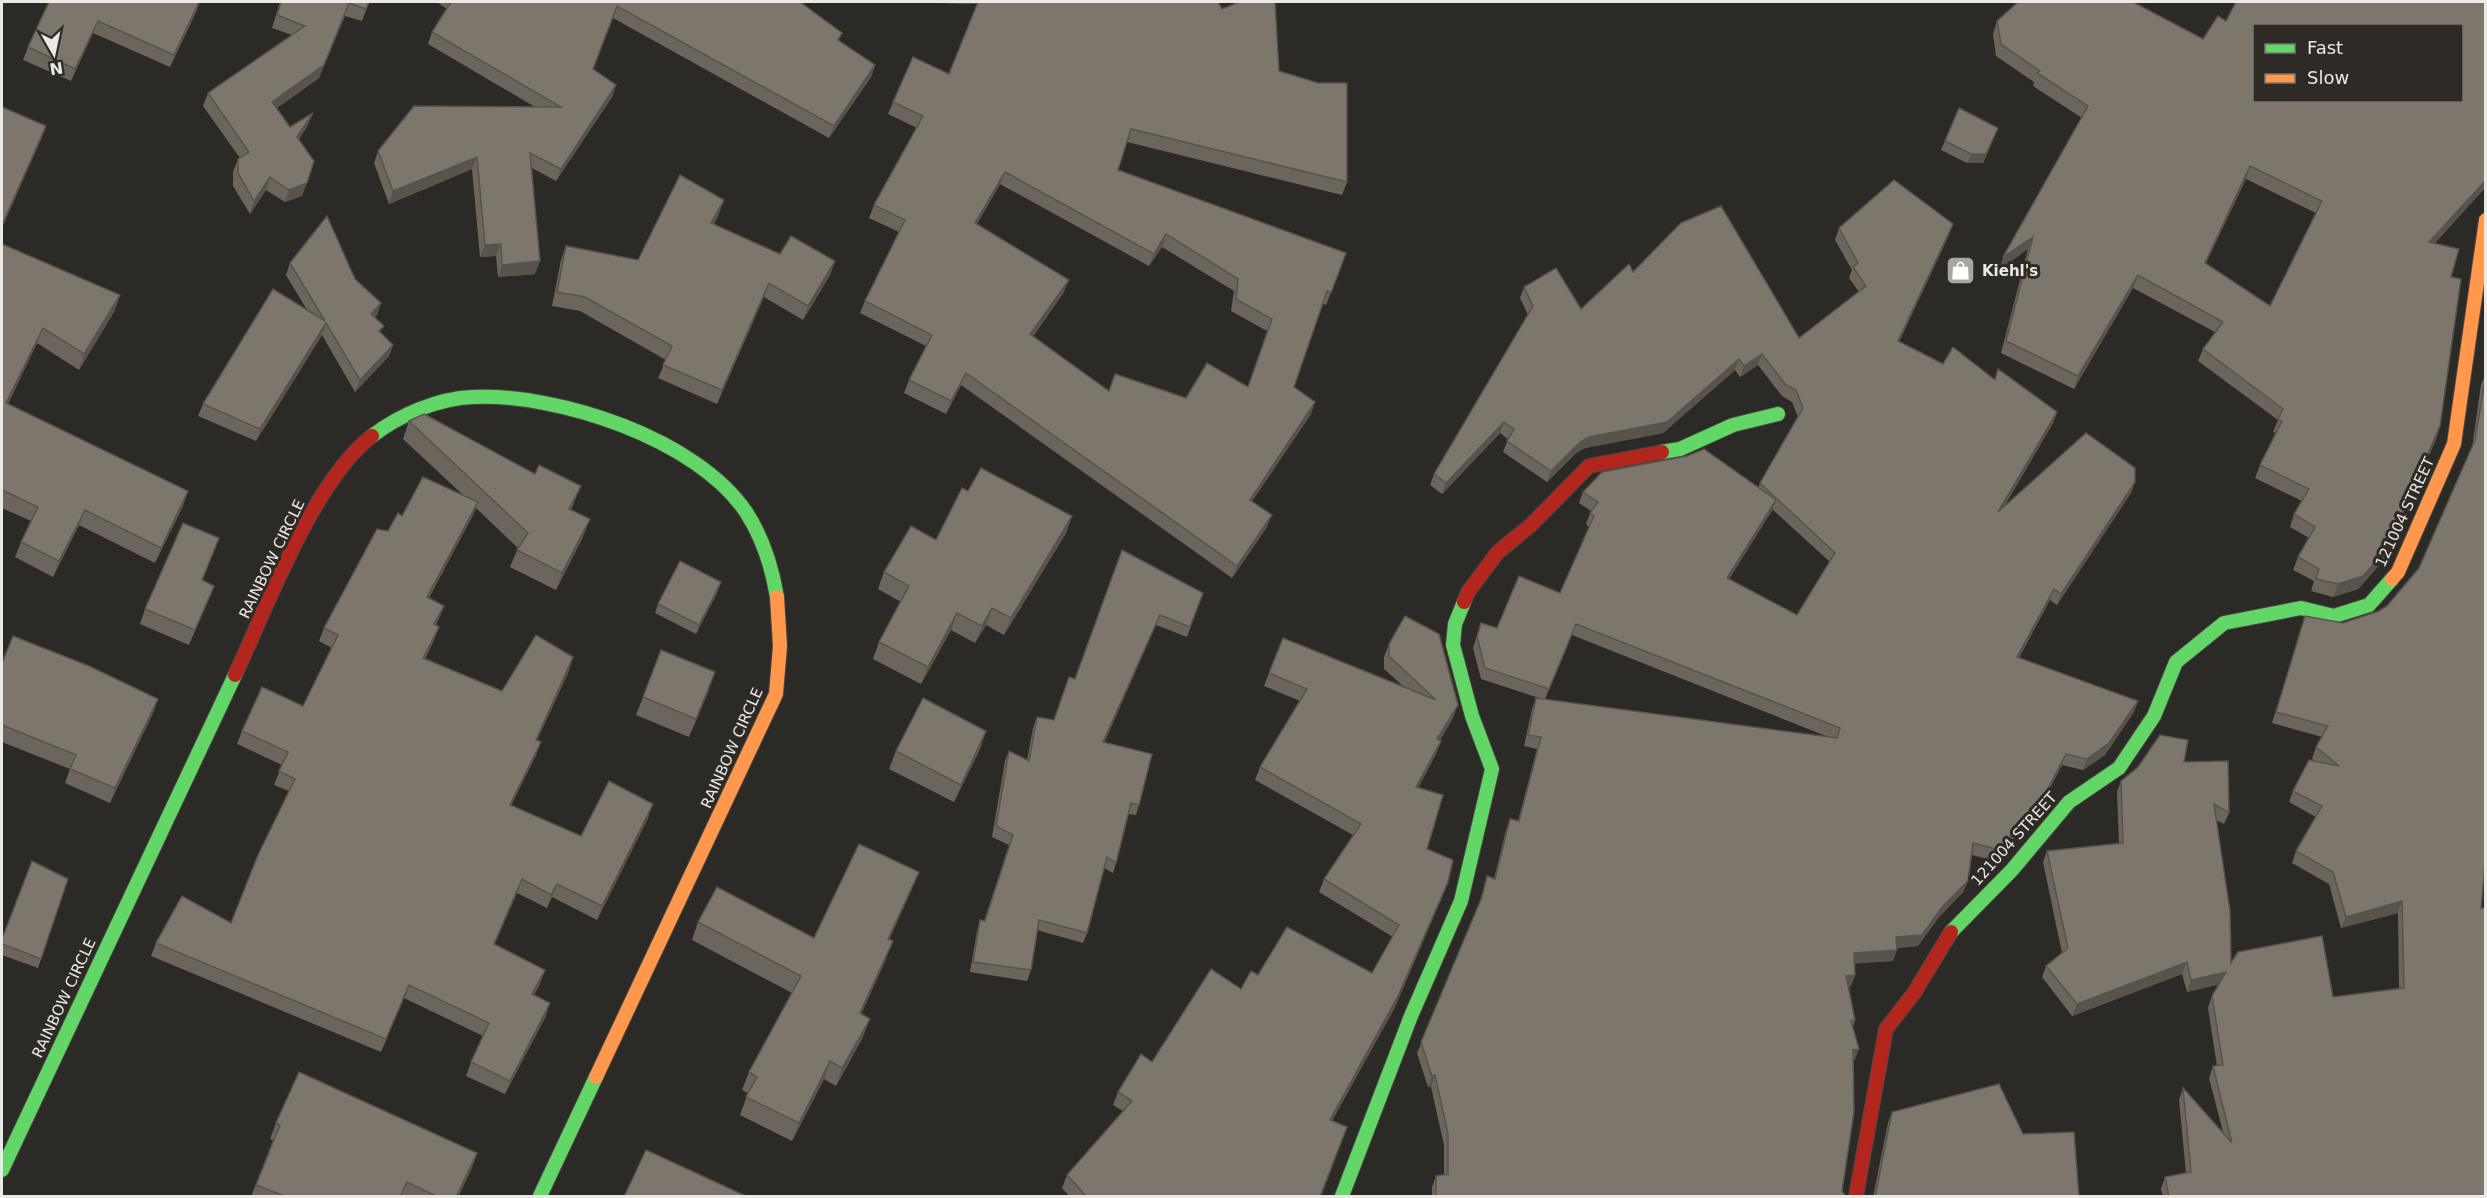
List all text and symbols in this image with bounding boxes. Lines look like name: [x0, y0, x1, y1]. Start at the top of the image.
north arrow: [24, 24, 84, 84]
legend: [2253, 24, 2463, 102]
text: Fast: [2307, 37, 2343, 58]
text: N: [48, 58, 64, 79]
text: Slow: [2307, 67, 2349, 88]
shop icon: Kiehl's: [1945, 255, 1977, 287]
place label: Kiehl's: [1982, 262, 2038, 280]
street label: 121004 STREET: [2372, 453, 2439, 570]
street label: RAINBOW CIRCLE: [235, 497, 309, 621]
street label: RAINBOW CIRCLE: [697, 685, 767, 811]
street label: 121004 STREET: [1967, 788, 2061, 889]
street label: RAINBOW CIRCLE: [28, 935, 100, 1061]

